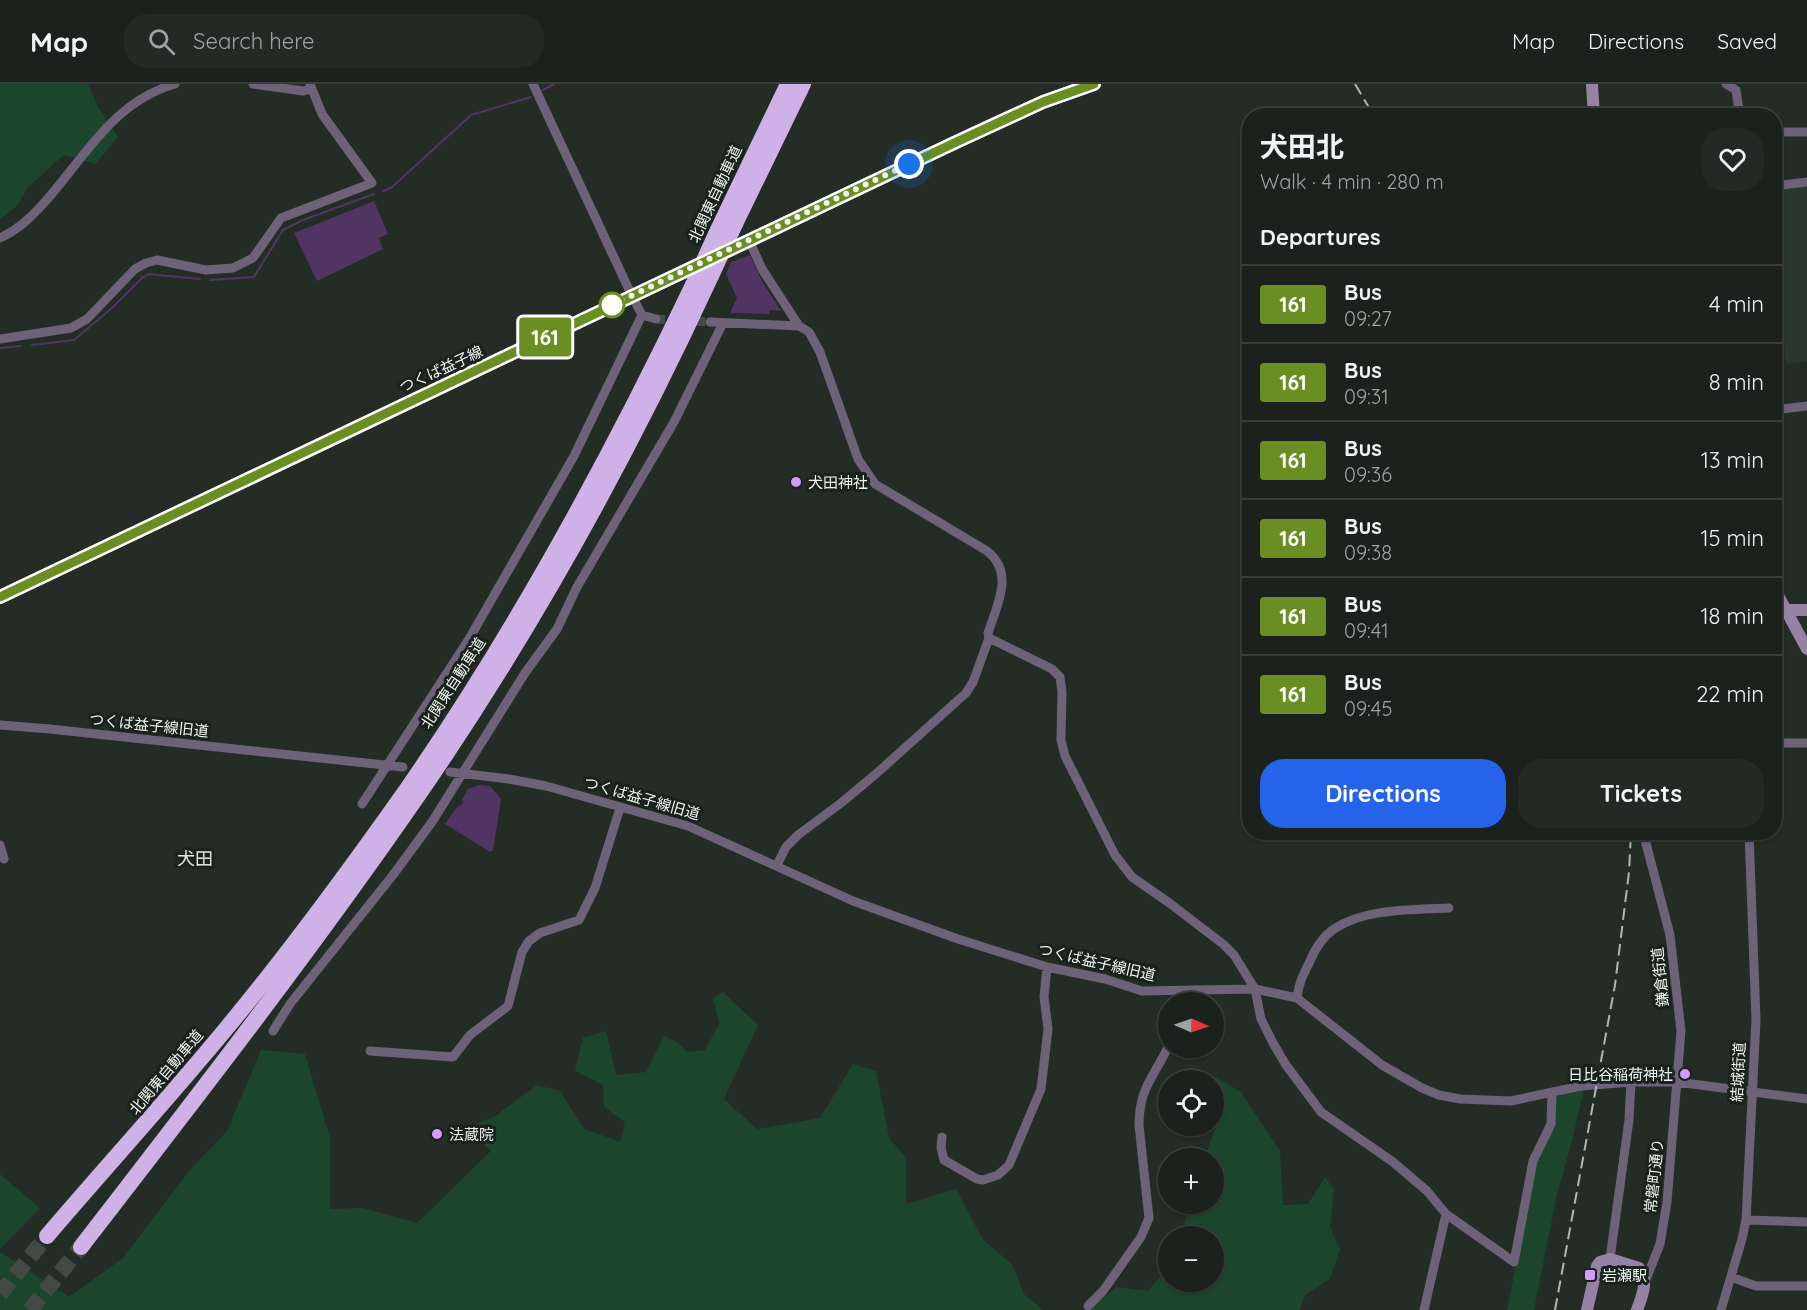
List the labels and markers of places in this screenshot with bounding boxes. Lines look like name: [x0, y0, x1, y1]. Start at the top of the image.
unlabelled marker: [599, 292, 625, 318]
place label: 犬田神社: [808, 473, 868, 492]
marker: 犬田神社: [789, 475, 803, 489]
place label: 日比谷稲荷神社: [1568, 1065, 1673, 1084]
marker: 日比谷稲荷神社: [1678, 1067, 1692, 1081]
place label: 法蔵院: [449, 1125, 494, 1144]
marker: 法蔵院: [430, 1127, 444, 1141]
place label: 岩瀬駅: [1602, 1266, 1647, 1285]
marker: 岩瀬駅: [1583, 1268, 1597, 1282]

